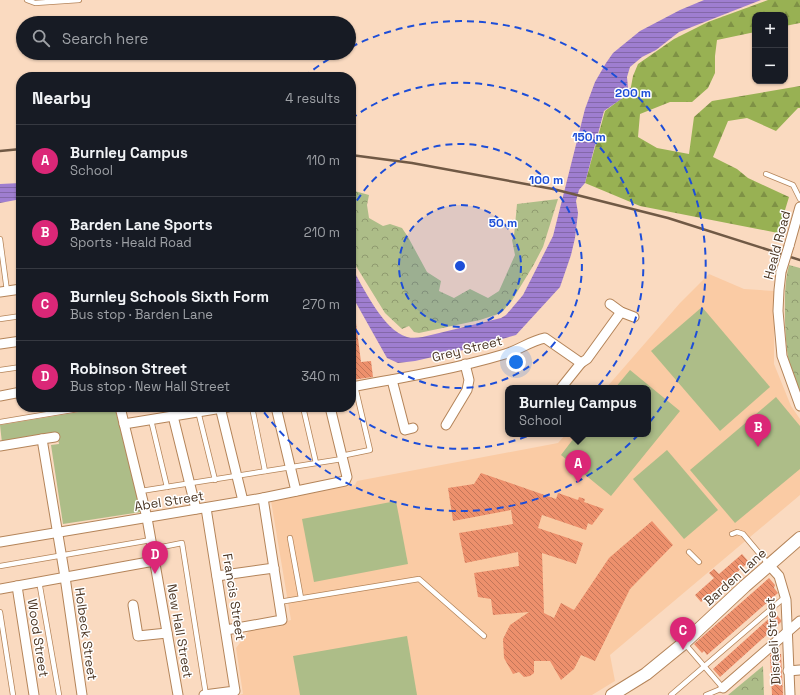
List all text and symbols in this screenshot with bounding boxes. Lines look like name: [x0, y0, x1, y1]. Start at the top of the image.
map controls: [752, 12, 788, 84]
button: +: [752, 12, 788, 48]
search box: [16, 16, 356, 60]
icon: search: [30, 27, 52, 49]
text: Search here: [62, 29, 148, 48]
button: −: [752, 48, 788, 84]
text: 200 m: [615, 85, 651, 101]
text: Nearby: [32, 87, 91, 109]
text: 4 results: [285, 90, 340, 107]
text: 150 m: [572, 129, 606, 145]
text: Burnley Campus: [70, 143, 188, 162]
text: A: [41, 152, 49, 169]
text: 110 m: [306, 152, 340, 169]
text: School: [70, 162, 113, 179]
text: 100 m: [529, 172, 563, 188]
street label: Heald Road: [760, 209, 794, 281]
text: Barden Lane Sports: [70, 215, 213, 234]
text: 50 m: [489, 215, 517, 231]
text: B: [41, 224, 49, 241]
text: 210 m: [304, 224, 340, 241]
text: Sports · Heald Road: [70, 234, 192, 251]
centre of rings: [453, 259, 467, 273]
text: Burnley Schools Sixth Form: [70, 287, 269, 306]
text: C: [41, 296, 49, 313]
text: 270 m: [302, 296, 340, 313]
text: Bus stop · Barden Lane: [70, 306, 213, 323]
street label: Grey Street: [430, 332, 504, 366]
your location: [506, 352, 526, 372]
text: Robinson Street: [70, 359, 187, 378]
text: D: [41, 368, 49, 385]
text: 340 m: [301, 368, 340, 385]
text: Bus stop · New Hall Street: [70, 378, 230, 395]
popup: [505, 385, 651, 437]
text: Burnley Campus: [519, 393, 637, 412]
text: School: [519, 412, 562, 429]
pin: B: [745, 414, 771, 447]
pin: A: [565, 450, 591, 483]
street label: Abel Street: [133, 487, 205, 515]
pin: D: [142, 541, 168, 574]
street label: Barden Lane: [700, 544, 770, 610]
street label: Francis Street: [219, 552, 249, 642]
street label: New Hall Street: [163, 583, 197, 679]
street label: Holbeck Street: [71, 586, 101, 682]
street label: Disraeli Street: [761, 597, 785, 685]
street label: Wood Street: [23, 598, 53, 678]
pin: C: [670, 617, 696, 650]

